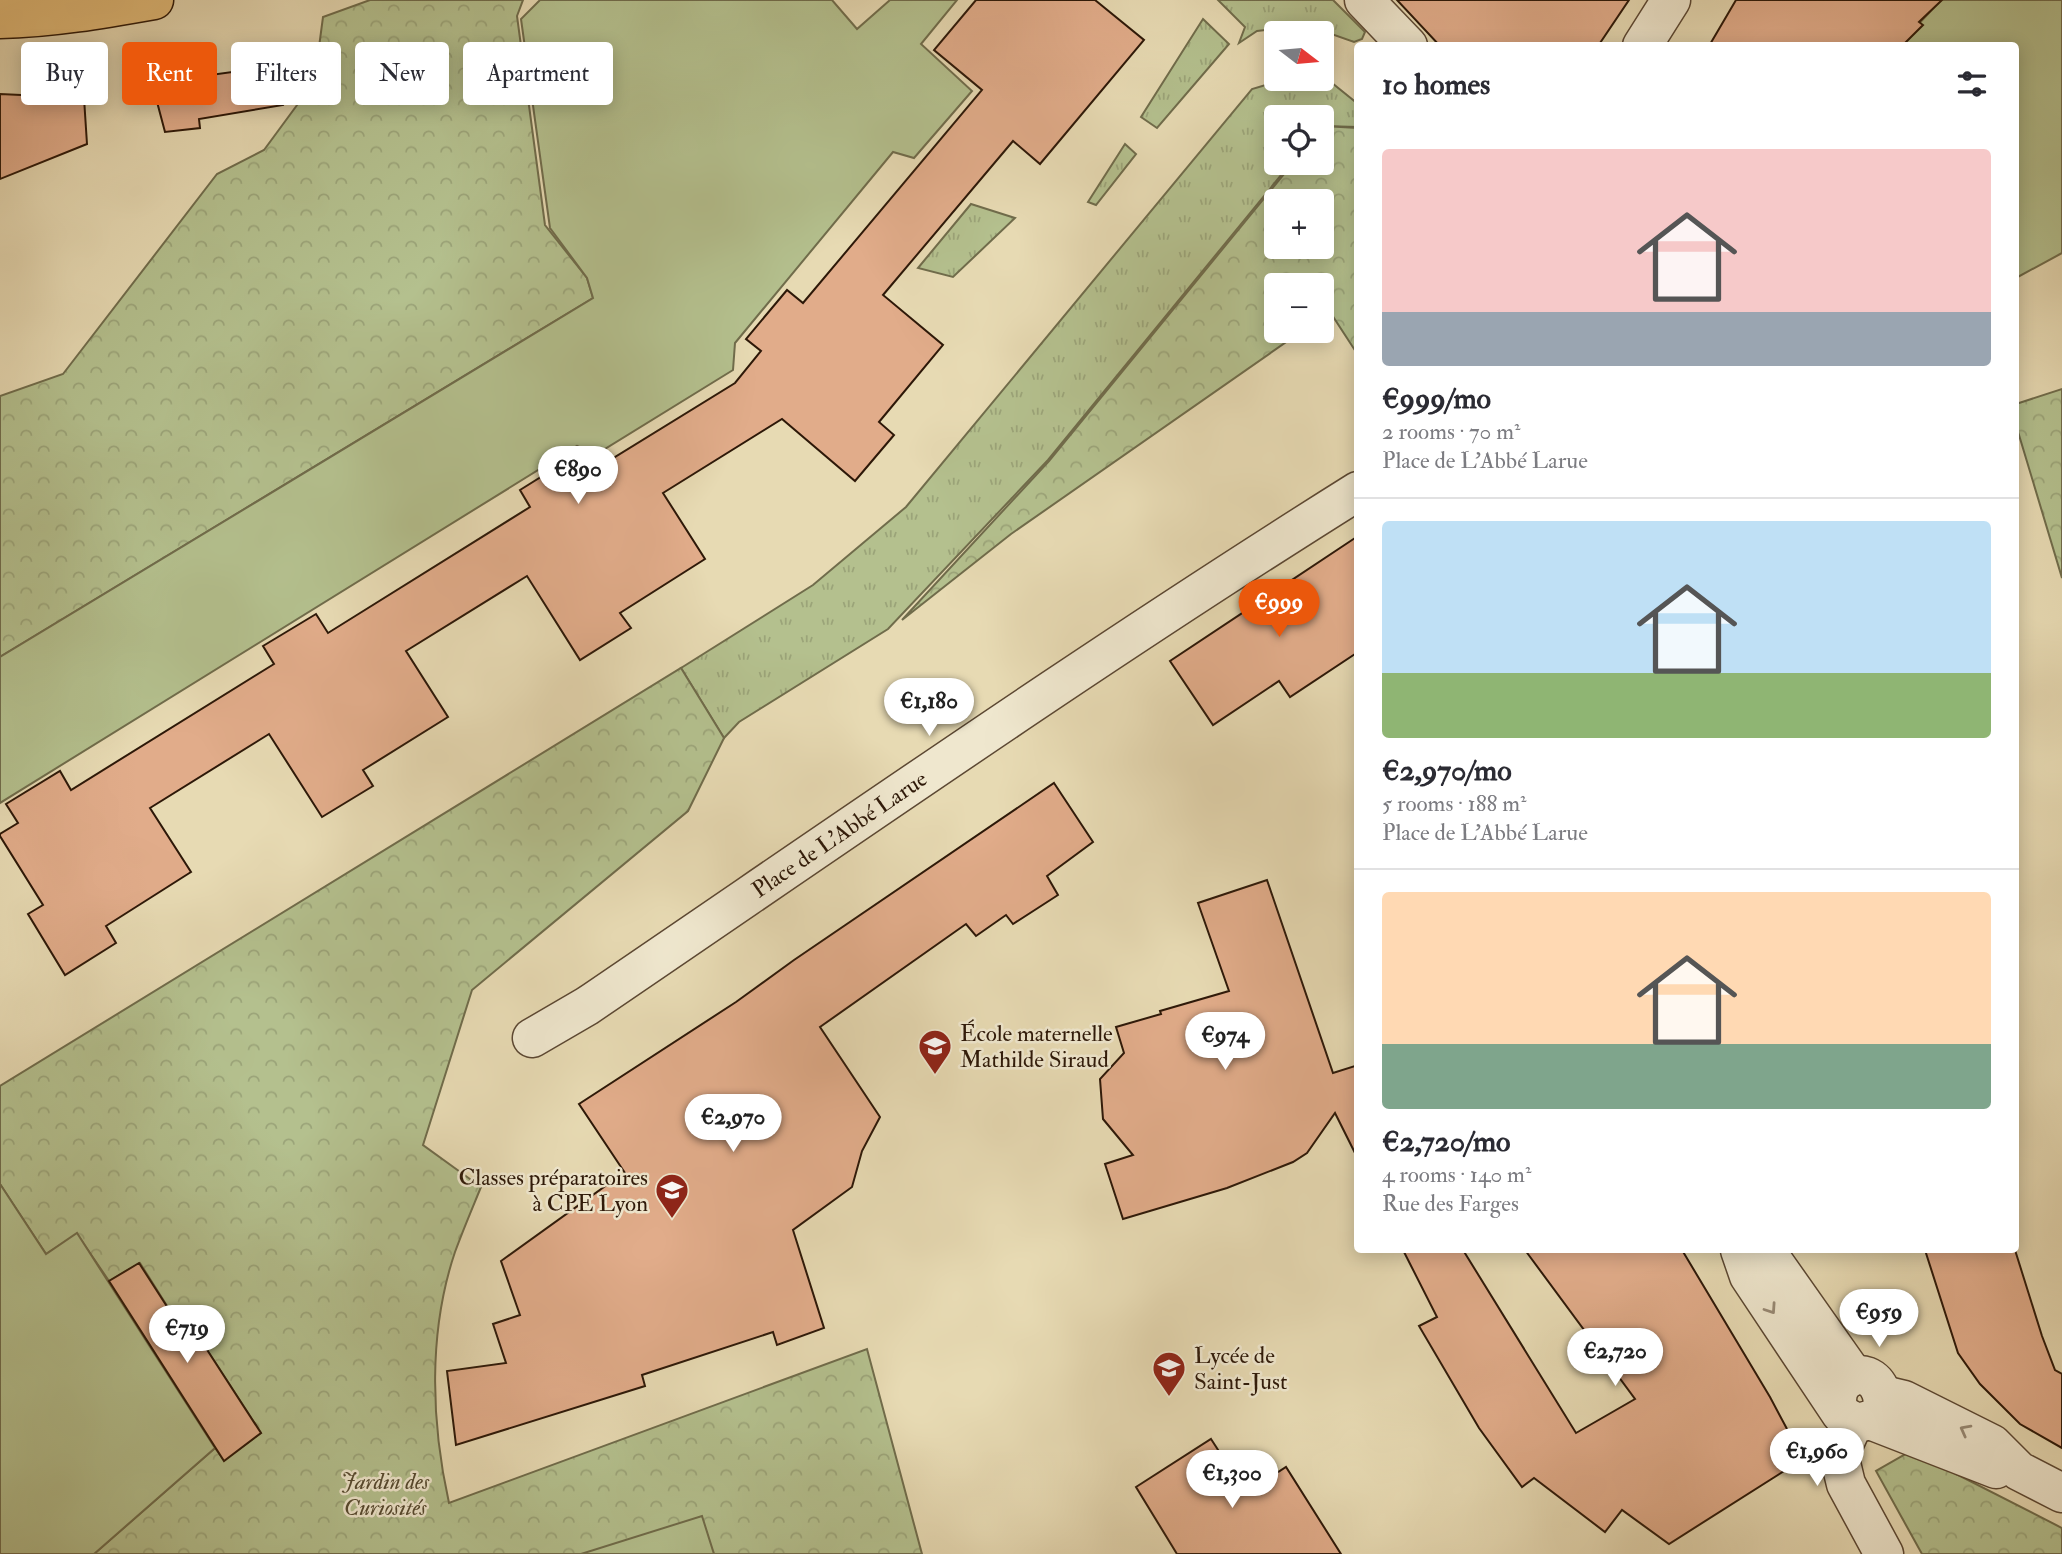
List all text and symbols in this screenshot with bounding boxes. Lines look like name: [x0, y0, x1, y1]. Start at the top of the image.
north arrow: [1264, 21, 1334, 91]
map controls: [1264, 21, 1334, 343]
chip: Buy: [21, 42, 108, 105]
chip: Rent: [122, 42, 217, 105]
chip: Filters: [231, 42, 341, 105]
chip: New: [355, 42, 449, 105]
chip: Apartment: [463, 42, 613, 105]
icon: filters: [1953, 65, 1991, 103]
text: 10 homes: [1382, 66, 1490, 103]
button: locate: [1264, 105, 1334, 175]
button: +: [1264, 189, 1334, 259]
icon: home: [1624, 194, 1750, 320]
button: −: [1264, 273, 1334, 343]
text: €999/mo: [1382, 380, 1491, 417]
text: 2 rooms · 70 m²: [1382, 417, 1521, 446]
text: Place de L'Abbé Larue: [1382, 446, 1588, 475]
pin: €890: [537, 447, 619, 506]
text: €890: [554, 454, 602, 483]
icon: home: [1624, 566, 1750, 692]
pin: €999: [1238, 580, 1320, 639]
text: €999: [1255, 587, 1303, 616]
pin: €1,180: [872, 678, 986, 738]
text: €1,180: [900, 686, 958, 715]
text: €2,970/mo: [1382, 752, 1512, 789]
street label: Place de L'Abbé Larue: [746, 764, 933, 904]
text: 5 rooms · 188 m²: [1382, 789, 1526, 818]
text: Place de L'Abbé Larue: [1382, 818, 1588, 847]
icon: home: [1624, 937, 1750, 1063]
pin: €974: [1184, 1012, 1266, 1072]
place label: École maternelle Mathilde Siraud: [960, 1019, 1113, 1074]
text: €974: [1201, 1020, 1249, 1049]
school or university icon: École maternelle Mathilde Siraud: [916, 1027, 954, 1076]
pin: €2,970: [676, 1094, 790, 1154]
text: €2,970: [701, 1102, 765, 1131]
text: €2,720/mo: [1382, 1123, 1511, 1160]
text: 4 rooms · 140 m²: [1382, 1160, 1531, 1189]
place label: Classes préparatoires à CPE Lyon: [458, 1163, 648, 1218]
school or university icon: Classes préparatoires à CPE Lyon: [653, 1171, 691, 1220]
text: Rue des Farges: [1382, 1189, 1519, 1218]
pin: €959: [1838, 1290, 1920, 1349]
text: €959: [1855, 1297, 1903, 1326]
one-way arrow: [1763, 1301, 1775, 1314]
pin: €719: [146, 1306, 228, 1365]
text: €719: [165, 1313, 209, 1342]
pin: €2,720: [1558, 1328, 1672, 1388]
text: €2,720: [1583, 1336, 1647, 1365]
place label: Lycée de Saint-Just: [1194, 1341, 1287, 1396]
school or university icon: Lycée de Saint-Just: [1150, 1349, 1188, 1398]
one-way arrow: [1960, 1425, 1972, 1438]
pin: €1,960: [1760, 1428, 1874, 1488]
text: €1,960: [1786, 1436, 1848, 1465]
pin: €1,300: [1175, 1450, 1289, 1510]
text: €1,300: [1202, 1458, 1262, 1487]
park label: Jardin des Curiosités: [341, 1467, 430, 1522]

